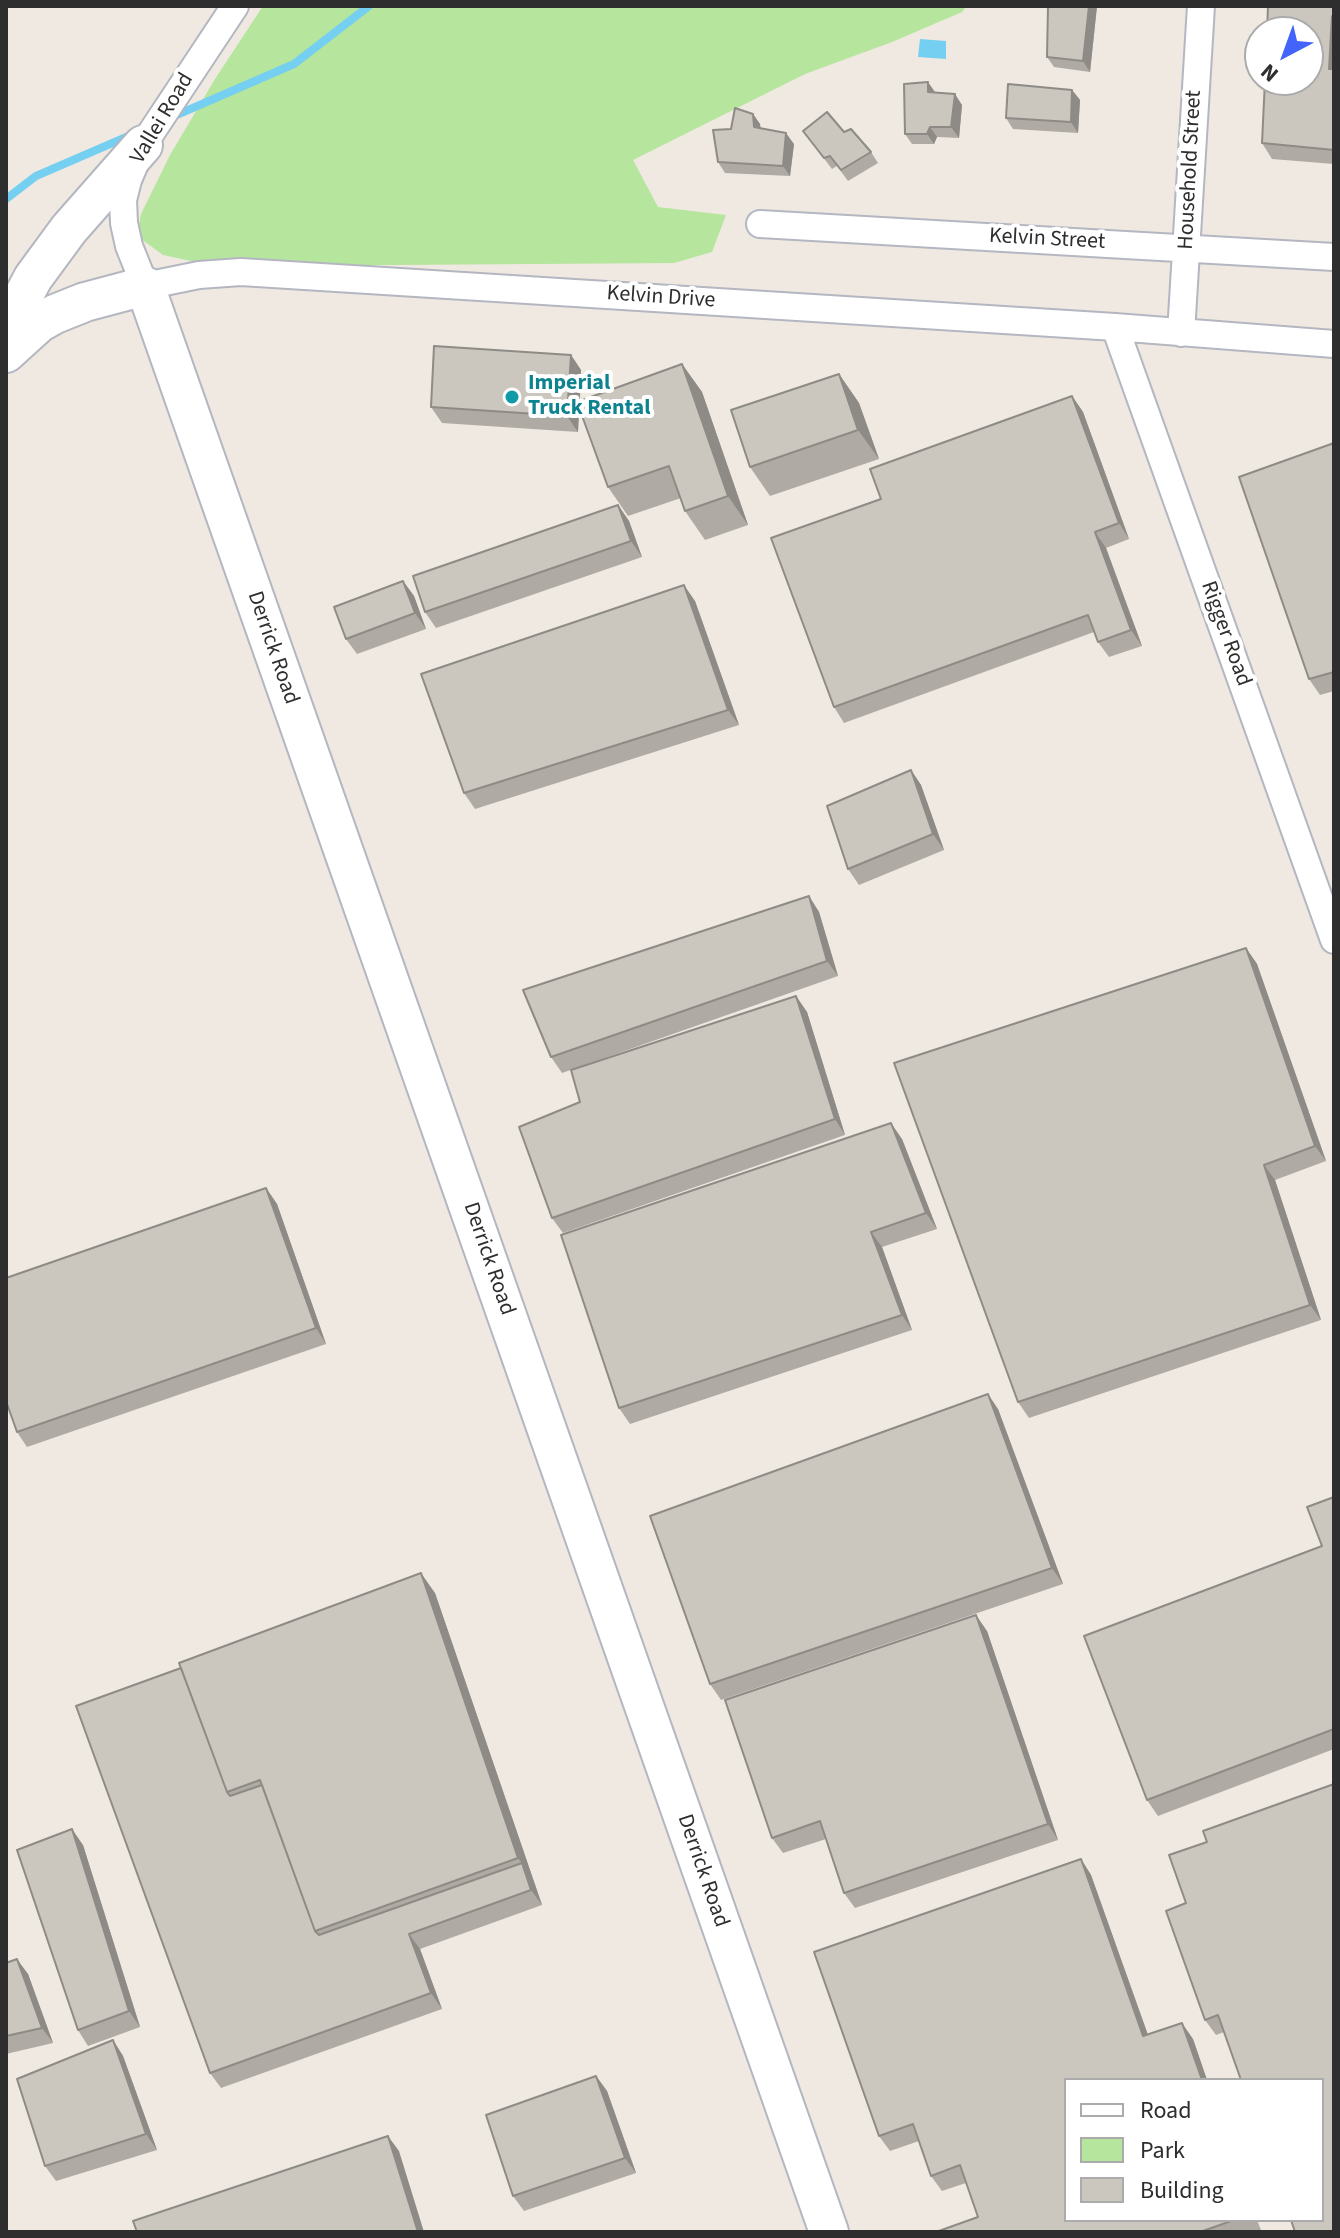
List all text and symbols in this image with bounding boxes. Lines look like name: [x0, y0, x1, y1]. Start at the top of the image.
north arrow: [1244, 16, 1324, 96]
text: N: [1254, 56, 1286, 89]
street label: Vallei Road: [126, 69, 200, 169]
street label: Household Street: [1174, 90, 1208, 250]
street label: Kelvin Street: [988, 224, 1106, 256]
street label: Kelvin Drive: [606, 281, 716, 315]
place label: Imperial Truck Rental: [528, 371, 650, 422]
marker: Imperial Truck Rental: [503, 388, 521, 406]
street label: Rigger Road: [1194, 578, 1256, 690]
street label: Derrick Road: [240, 588, 304, 708]
street label: Derrick Road: [456, 1199, 520, 1319]
street label: Derrick Road: [670, 1811, 734, 1931]
legend: [1064, 2078, 1324, 2222]
text: Road: [1140, 2093, 1192, 2128]
text: Park: [1140, 2133, 1185, 2168]
text: Building: [1140, 2173, 1224, 2208]

